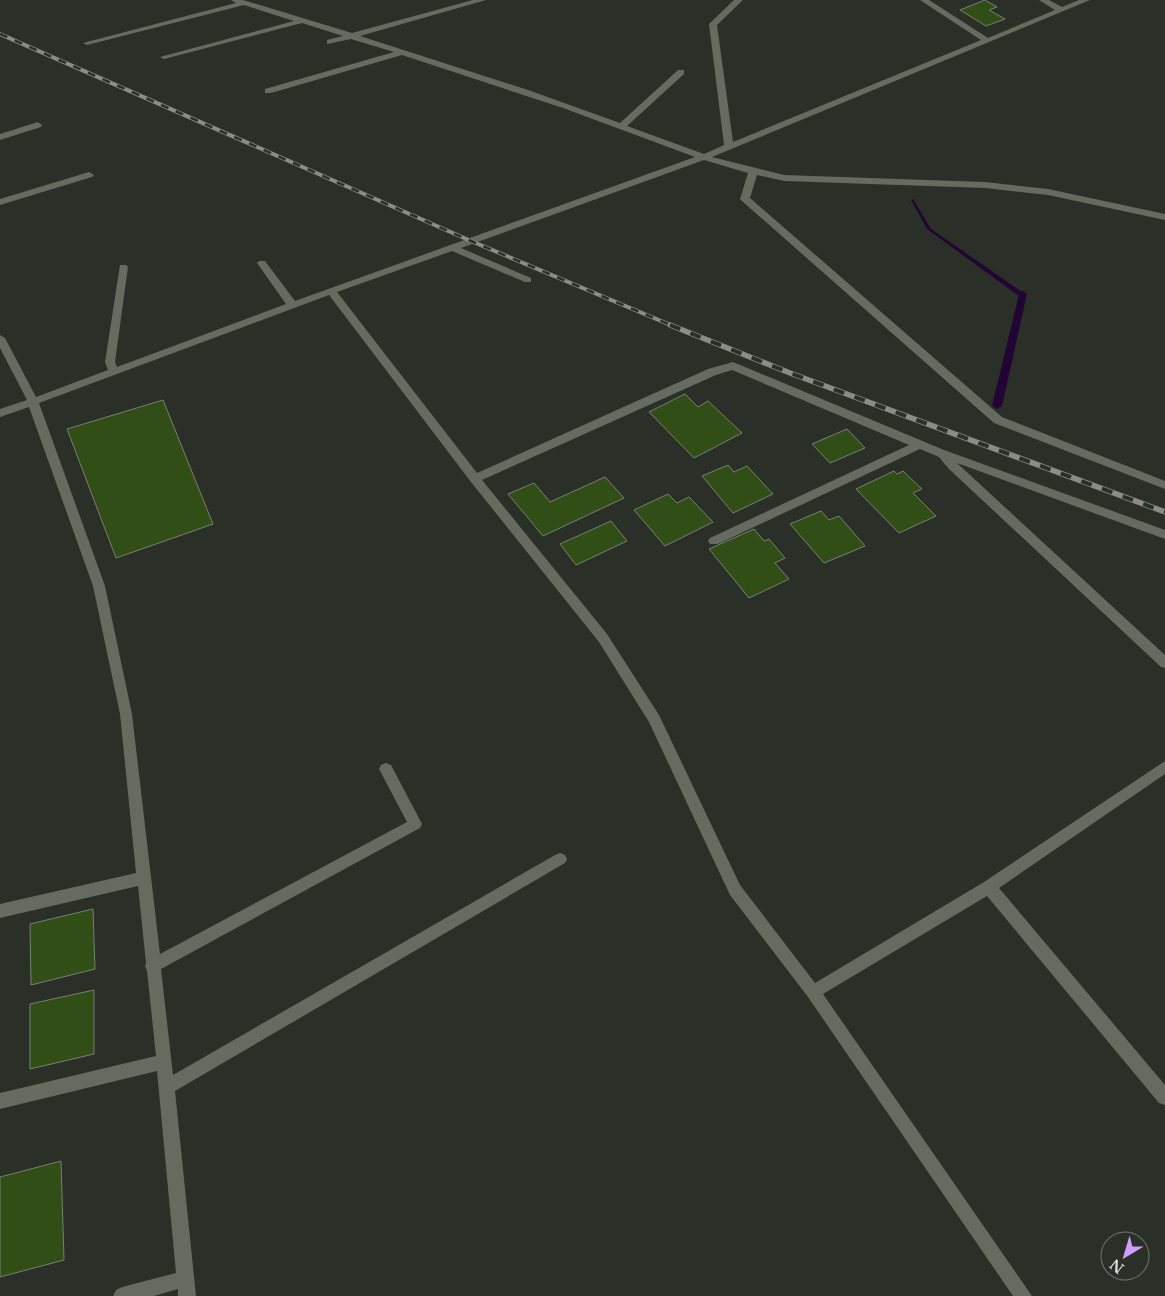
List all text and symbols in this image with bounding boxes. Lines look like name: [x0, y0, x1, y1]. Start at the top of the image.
north arrow: [1100, 1231, 1150, 1281]
text: N: [1106, 1255, 1128, 1277]

